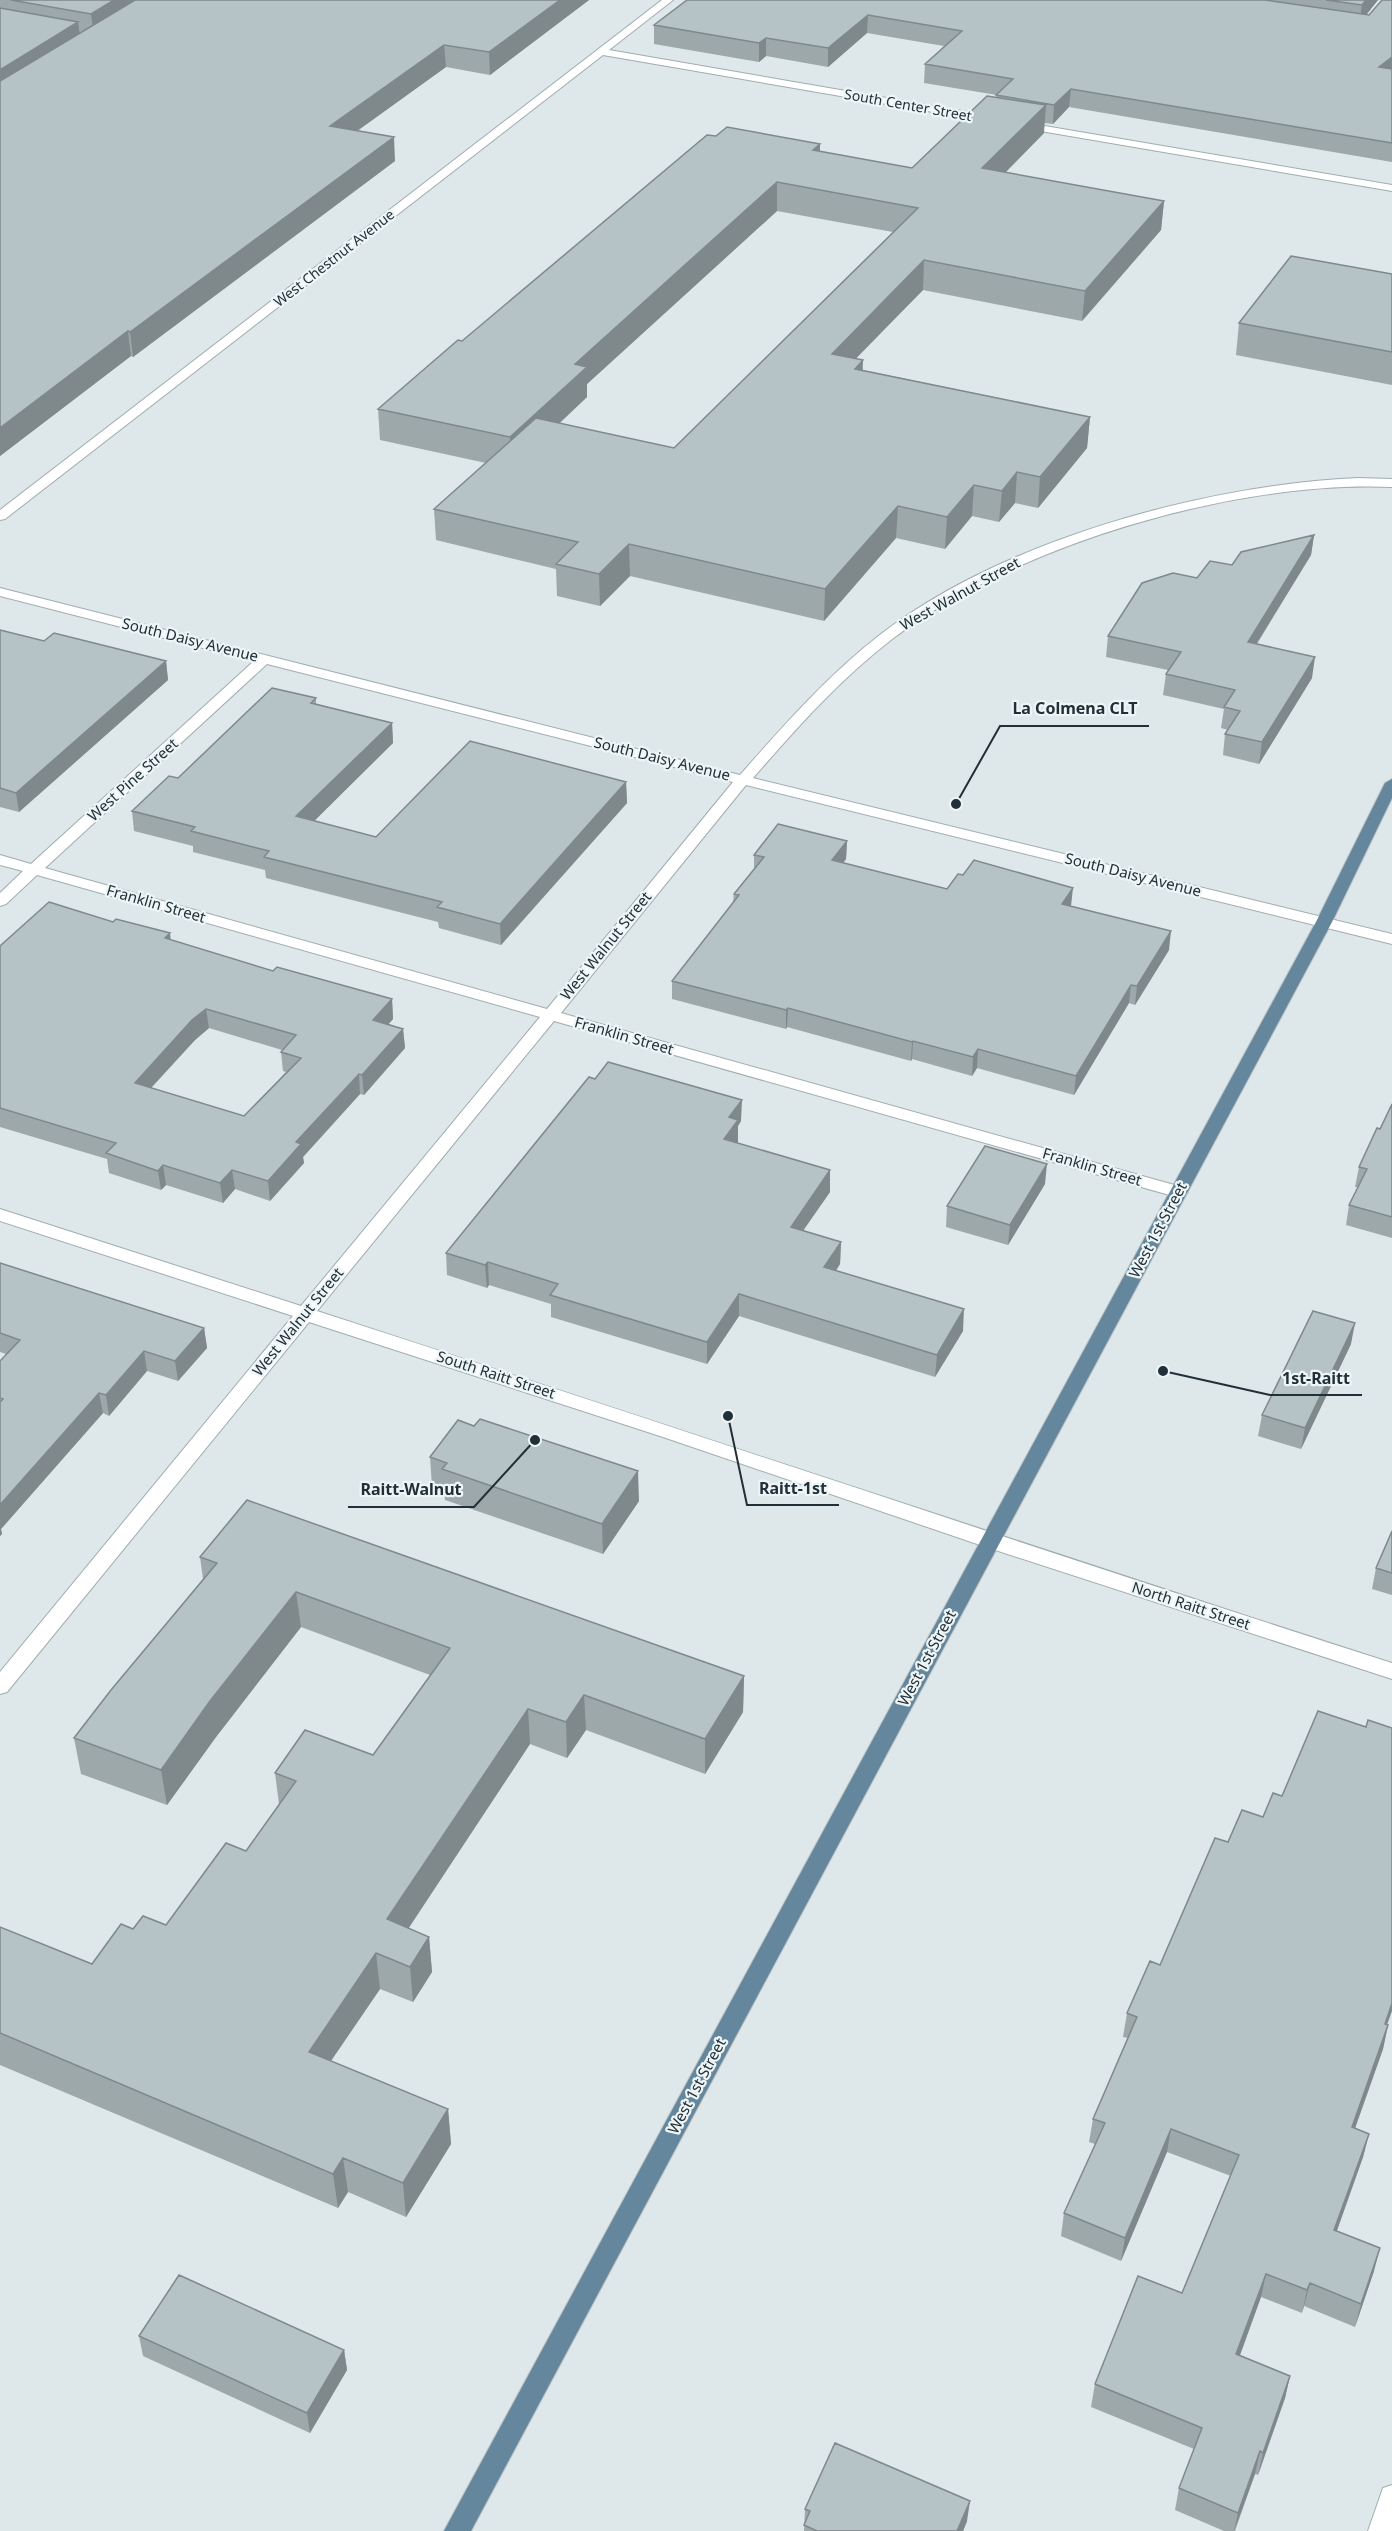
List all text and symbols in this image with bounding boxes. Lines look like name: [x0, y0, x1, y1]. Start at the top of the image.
street label: South Center Street: [843, 84, 973, 125]
street label: West Chestnut Avenue: [269, 204, 398, 311]
street label: West Walnut Street: [896, 552, 1024, 634]
street label: South Daisy Avenue: [120, 612, 260, 666]
callout: La Colmena CLT: [1000, 692, 1149, 726]
text: La Colmena CLT: [1012, 697, 1138, 719]
street label: South Daisy Avenue: [592, 731, 732, 785]
street label: West Pine Street: [83, 733, 182, 825]
street label: South Daisy Avenue: [1063, 847, 1203, 901]
street label: Franklin Street: [104, 879, 209, 927]
street label: West Walnut Street: [555, 886, 656, 1004]
street label: Franklin Street: [572, 1011, 677, 1059]
street label: Franklin Street: [1040, 1142, 1145, 1190]
street label: West 1st Street: [1124, 1178, 1191, 1281]
street label: West Walnut Street: [247, 1262, 348, 1380]
street label: South Raitt Street: [435, 1345, 559, 1403]
callout: 1st-Raitt: [1270, 1361, 1362, 1395]
text: 1st-Raitt: [1282, 1367, 1350, 1389]
callout: Raitt-1st: [747, 1471, 839, 1505]
callout: Raitt-Walnut: [348, 1473, 474, 1507]
text: Raitt-1st: [759, 1477, 827, 1499]
text: Raitt-Walnut: [360, 1478, 462, 1500]
street label: North Raitt Street: [1129, 1576, 1254, 1634]
street label: West 1st Street: [893, 1606, 960, 1709]
street label: West 1st Street: [663, 2034, 730, 2137]

